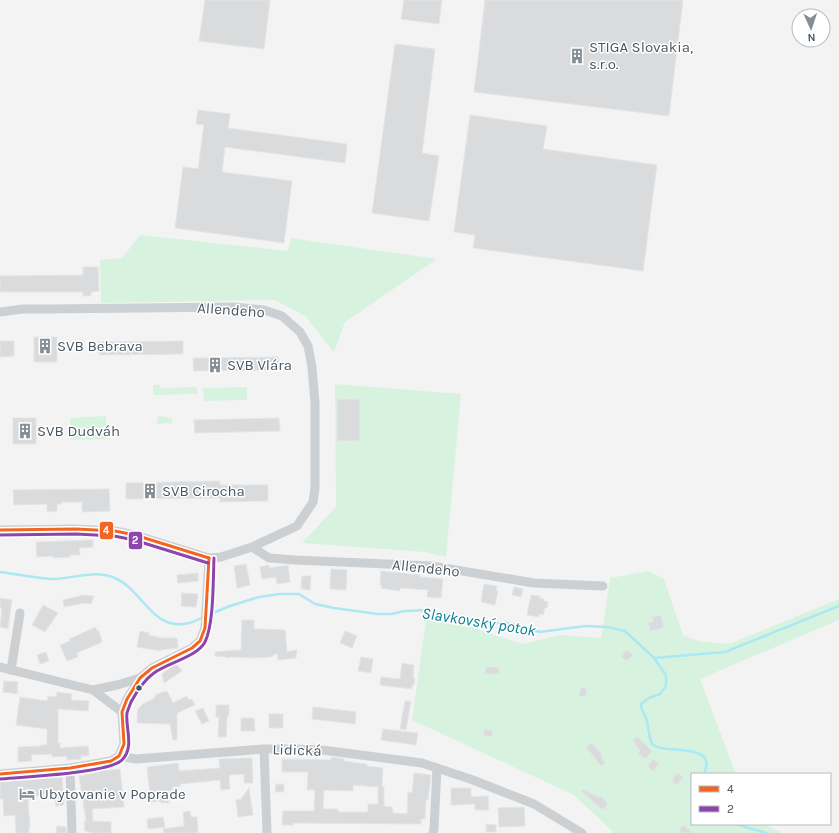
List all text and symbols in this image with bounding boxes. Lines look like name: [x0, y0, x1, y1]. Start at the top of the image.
north arrow: [791, 8, 831, 48]
text: N: [807, 31, 816, 44]
place label: STIGA Slovakia, s.r.o.: [589, 38, 693, 73]
building icon: STIGA Slovakia, s.r.o.: [568, 47, 586, 65]
street label: Allendeho: [197, 299, 265, 321]
building icon: SVB Bebrava: [36, 337, 54, 355]
place label: SVB Bebrava: [57, 337, 143, 355]
building icon: SVB Vlára: [206, 356, 224, 374]
place label: SVB Vlára: [227, 356, 292, 374]
building icon: SVB Dudváh: [16, 422, 34, 440]
place label: SVB Dudváh: [37, 422, 120, 440]
building icon: SVB Cirocha: [141, 482, 159, 500]
place label: SVB Cirocha: [162, 482, 245, 500]
line badge: 4: [99, 521, 114, 540]
text: 4: [103, 524, 110, 537]
line badge: 2: [128, 531, 143, 550]
text: 2: [132, 534, 139, 547]
street label: Allendeho: [391, 556, 461, 580]
water label: Slavkovský potok: [421, 603, 538, 640]
unlabelled marker: [134, 683, 144, 693]
street label: Lidická: [272, 740, 322, 760]
legend: [691, 773, 831, 825]
text: 4: [727, 782, 734, 796]
hotel icon: Ubytovanie v Poprade: [18, 785, 36, 803]
place label: Ubytovanie v Poprade: [39, 785, 186, 803]
text: 2: [727, 802, 734, 816]

